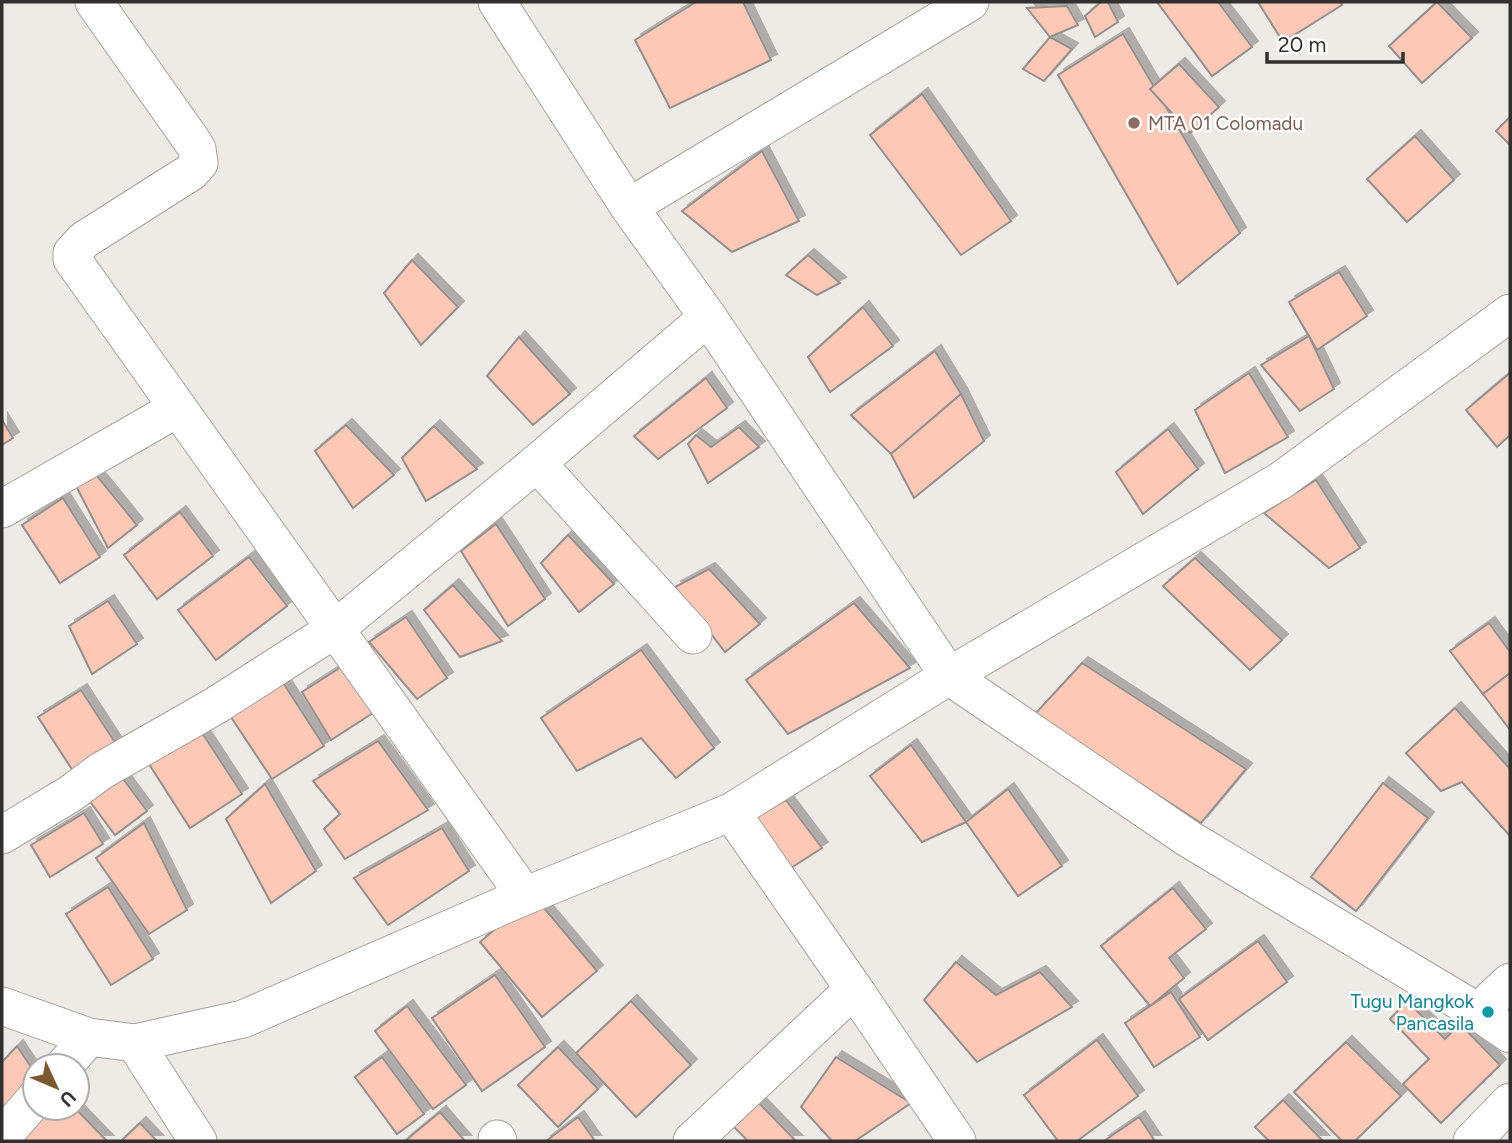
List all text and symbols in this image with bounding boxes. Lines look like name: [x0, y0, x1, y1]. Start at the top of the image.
scale bar: [1267, 21, 1404, 65]
text: 20 m: [1278, 32, 1326, 57]
place label: MTA 01 Colomadu: [1148, 112, 1303, 135]
marker: MTA 01 Colomadu: [1126, 115, 1142, 131]
place label: Tugu Mangkok Pancasila: [1351, 990, 1475, 1035]
marker: Tugu Mangkok Pancasila: [1480, 1004, 1496, 1020]
north arrow: [21, 1052, 91, 1122]
text: U: [55, 1086, 81, 1111]

